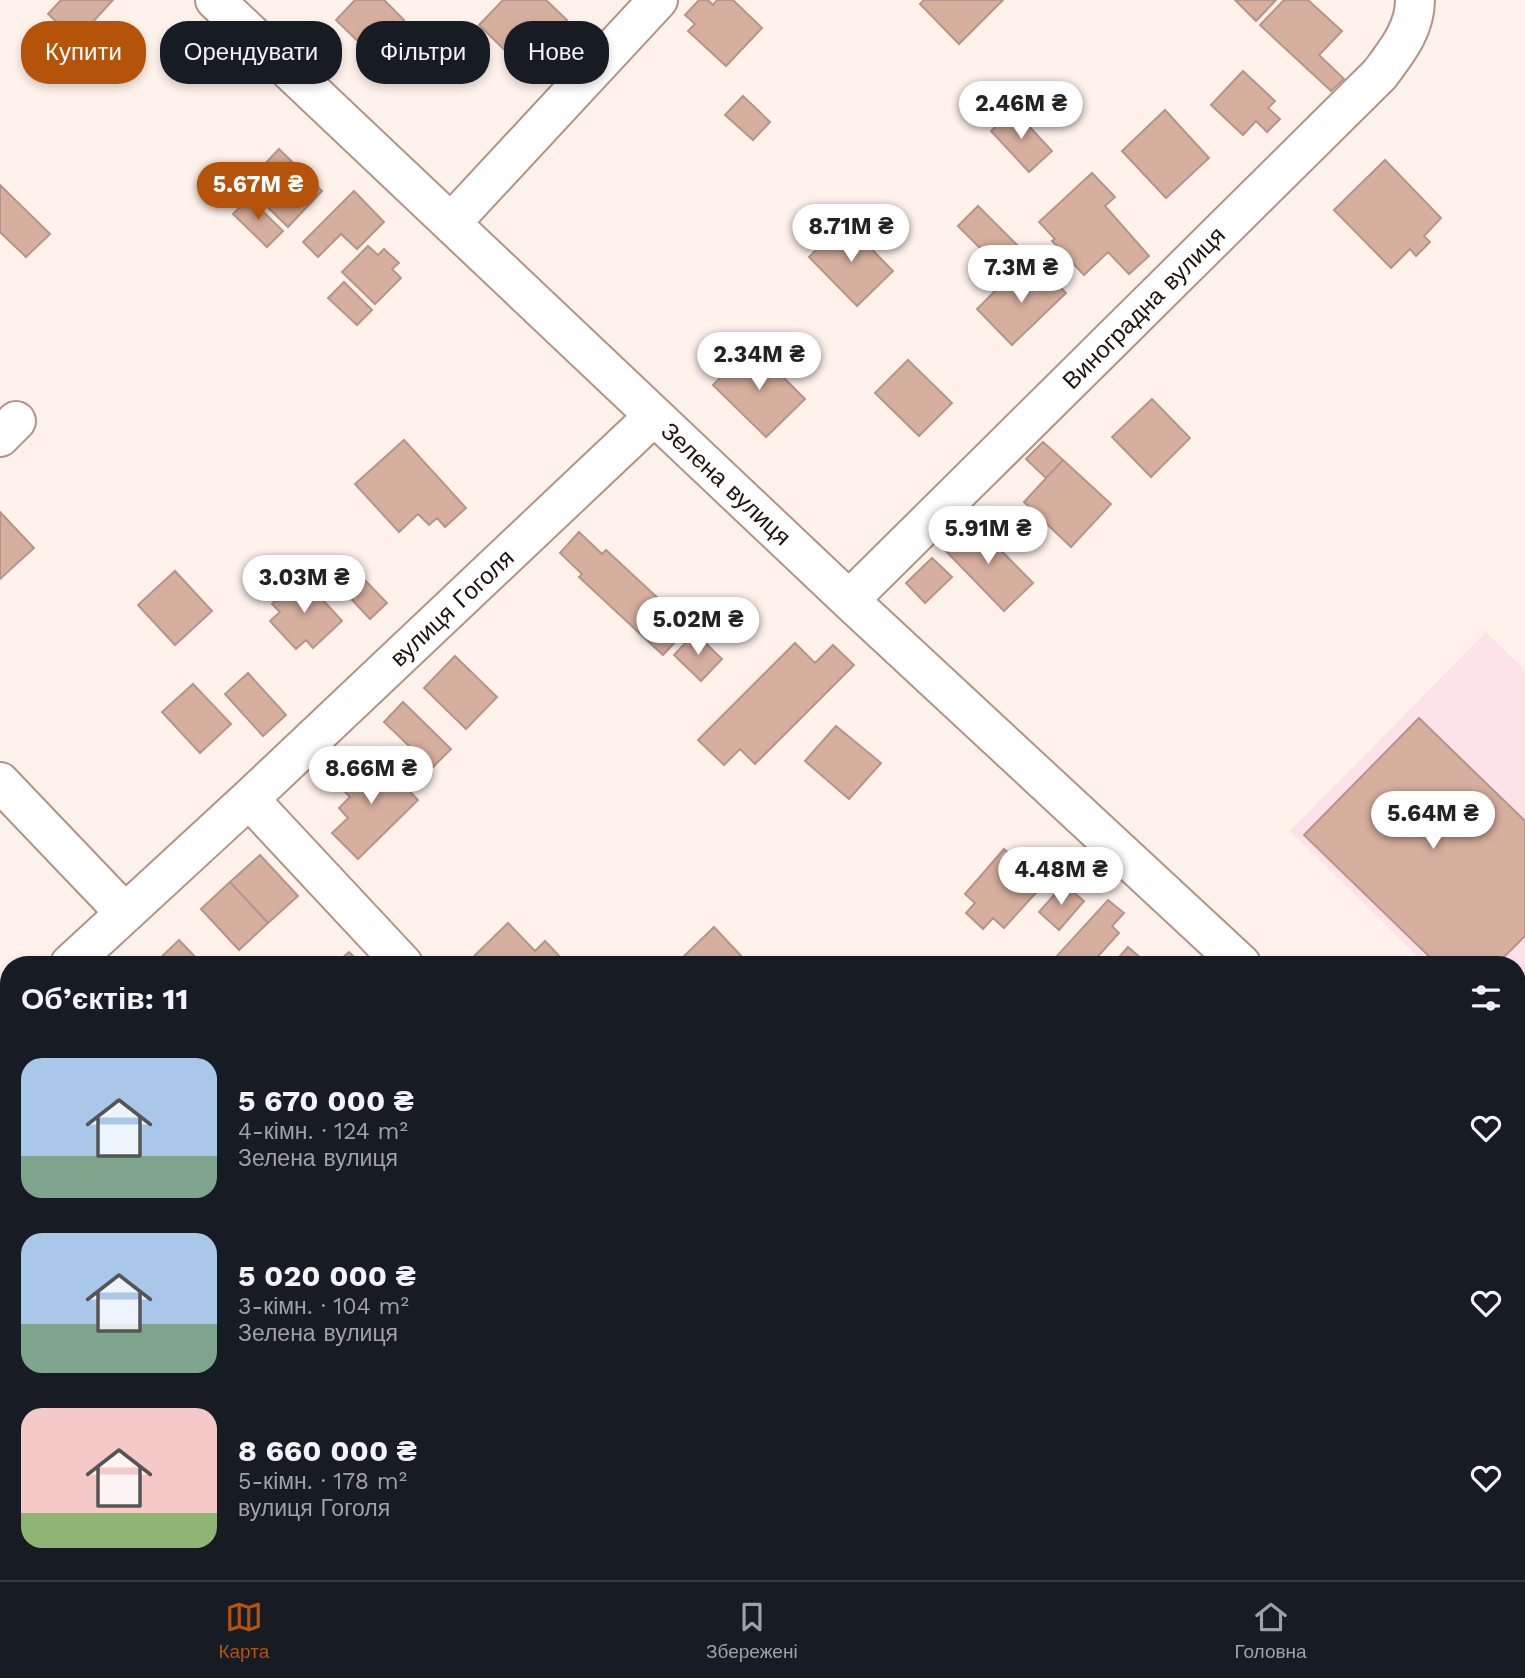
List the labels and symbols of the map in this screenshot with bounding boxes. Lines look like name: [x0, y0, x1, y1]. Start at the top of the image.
pin: 2.46M ₴: [956, 82, 1086, 141]
pin: 5.67M ₴: [193, 162, 323, 222]
pin: 8.71M ₴: [786, 204, 916, 264]
street label: Виноградна вулиця: [1057, 221, 1231, 395]
pin: 7.3M ₴: [964, 246, 1078, 305]
pin: 2.34M ₴: [694, 332, 824, 392]
street label: Зелена вулиця: [655, 417, 797, 551]
pin: 5.91M ₴: [923, 506, 1053, 566]
street label: вулиця Гоголя: [384, 544, 520, 672]
pin: 3.03M ₴: [239, 556, 369, 615]
pin: 5.02M ₴: [633, 598, 763, 657]
pin: 8.66M ₴: [306, 746, 436, 806]
pin: 5.64M ₴: [1368, 792, 1498, 851]
pin: 4.48M ₴: [996, 848, 1126, 907]

